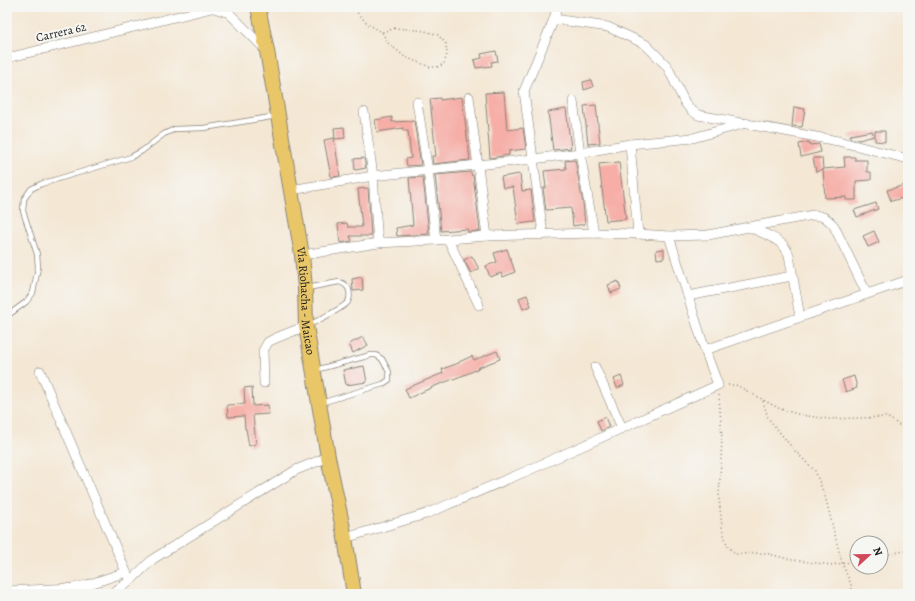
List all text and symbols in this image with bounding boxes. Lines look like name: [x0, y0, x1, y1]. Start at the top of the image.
street label: Carrera 62: [34, 18, 88, 46]
street label: Vía Riohacha - Maicao: [293, 245, 319, 356]
north arrow: [849, 535, 889, 575]
text: N: [869, 545, 886, 558]

